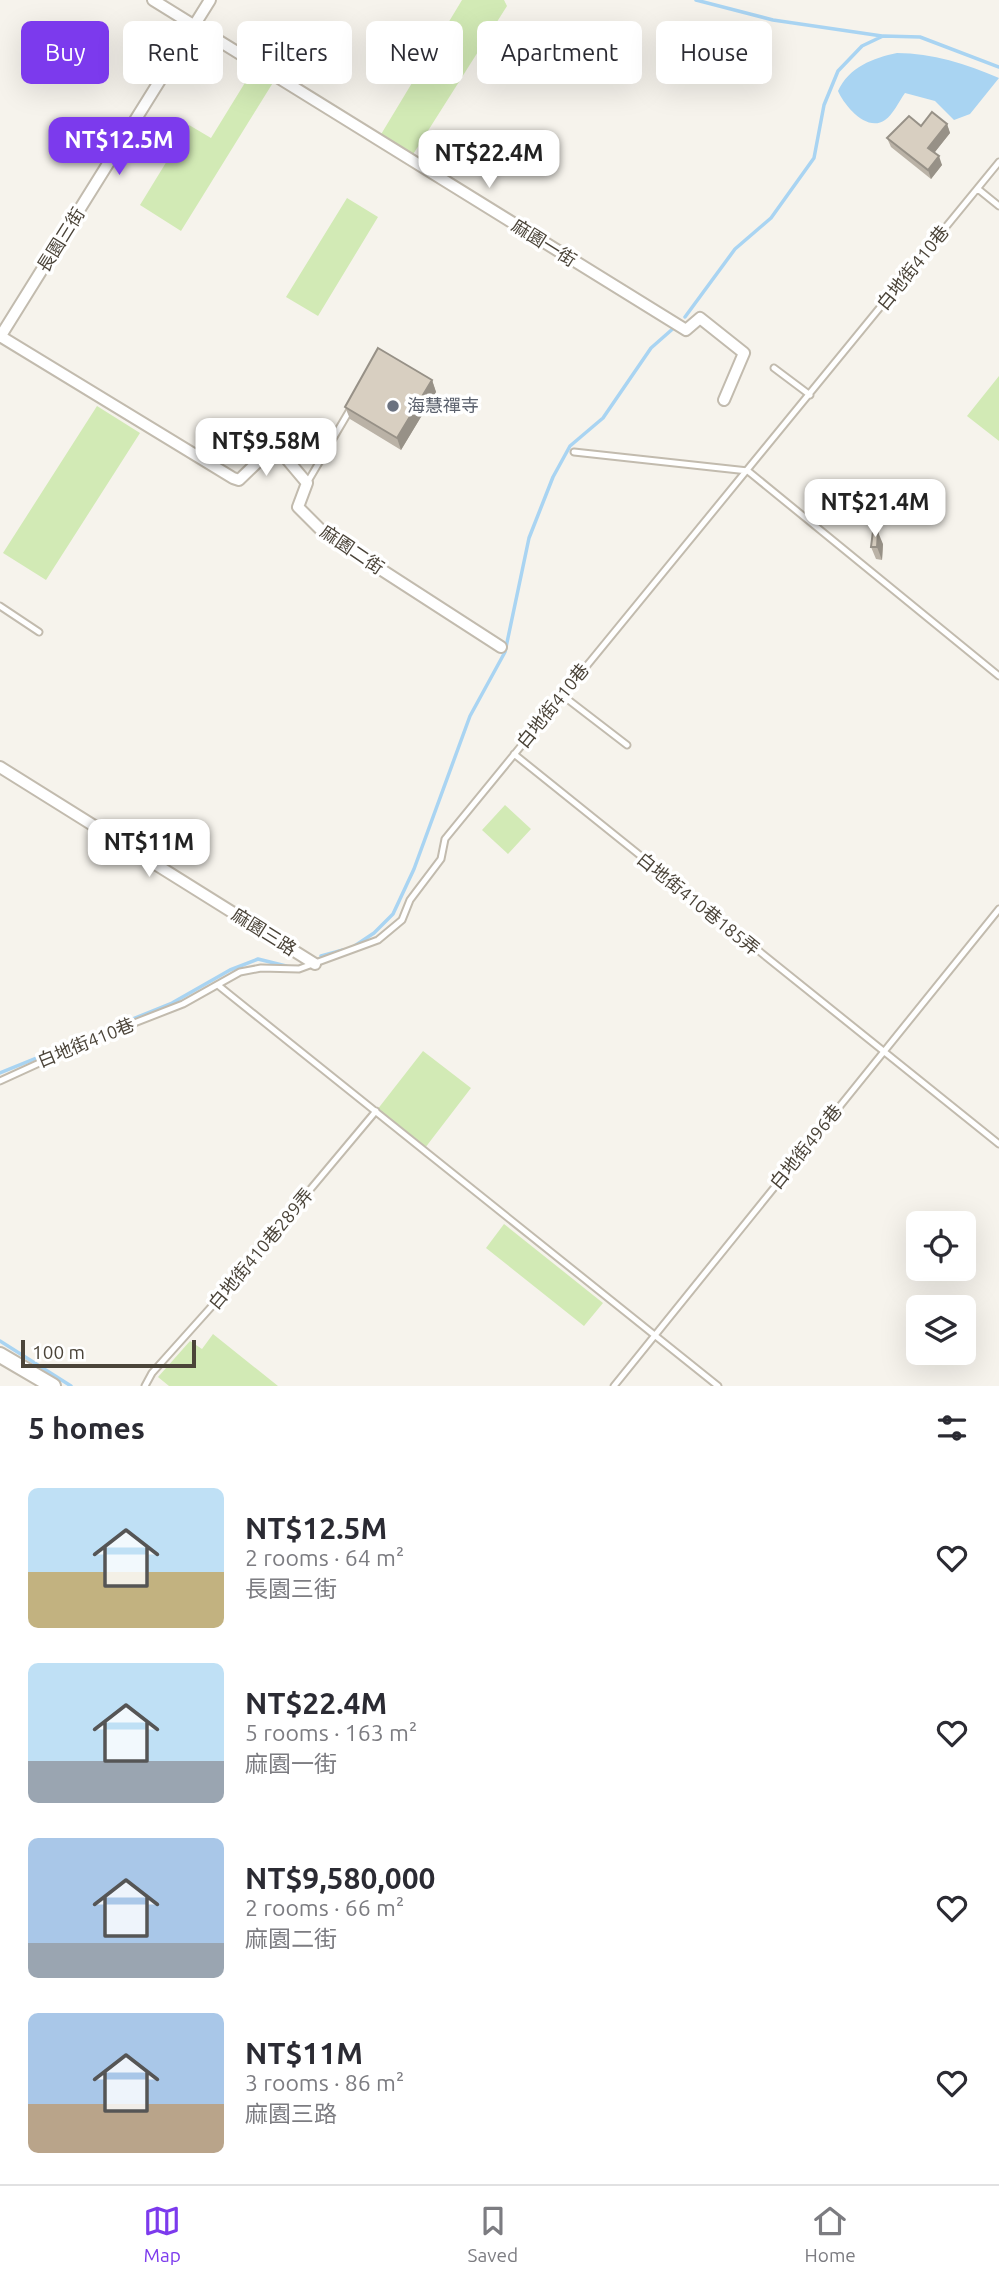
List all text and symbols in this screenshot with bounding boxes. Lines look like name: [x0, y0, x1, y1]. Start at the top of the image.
chip: Buy: [21, 21, 109, 84]
chip: Rent: [123, 21, 223, 84]
chip: Filters: [237, 21, 352, 84]
chip: New: [366, 21, 463, 84]
chip: Apartment: [477, 21, 642, 84]
chip: House: [656, 21, 772, 84]
pin: NT$12.5M: [47, 118, 191, 177]
text: NT$12.5M: [65, 127, 173, 152]
pin: NT$22.4M: [417, 130, 561, 190]
text: NT$22.4M: [435, 140, 543, 165]
street label: 長園三街: [33, 204, 88, 275]
street label: 麻園一街: [509, 215, 580, 270]
street label: 白地街410巷: [872, 221, 952, 313]
place label: 海慧禪寺: [407, 395, 479, 415]
marker: 海慧禪寺: [385, 398, 401, 414]
pin: NT$9.58M: [194, 419, 338, 478]
text: NT$9.58M: [212, 428, 320, 453]
pin: NT$21.4M: [803, 480, 947, 539]
text: NT$21.4M: [821, 489, 929, 514]
street label: 麻園二街: [317, 521, 388, 578]
street label: 白地街410巷: [512, 659, 592, 751]
pin: NT$11M: [92, 820, 206, 879]
text: NT$11M: [104, 829, 194, 854]
street label: 白地街410巷185弄: [634, 848, 764, 958]
street label: 麻園三路: [229, 904, 300, 959]
street label: 白地街410巷: [34, 1014, 137, 1071]
street label: 白地街496巷: [765, 1100, 845, 1192]
street label: 白地街410巷289弄: [204, 1184, 316, 1313]
map controls: [906, 1211, 976, 1365]
button: locate: [906, 1211, 976, 1281]
button: layers: [906, 1295, 976, 1365]
scale bar: [21, 1337, 196, 1369]
text: 100 m: [32, 1341, 85, 1363]
icon: filters: [933, 1409, 971, 1447]
text: 5 homes: [28, 1411, 145, 1445]
text: NT$12.5M: [245, 1511, 387, 1545]
icon: home: [84, 1516, 168, 1600]
icon: heart: [933, 1539, 971, 1577]
text: 2 rooms · 64 m²: [245, 1545, 404, 1570]
text: 長園三街: [245, 1576, 337, 1601]
text: NT$22.4M: [245, 1686, 387, 1720]
icon: home: [84, 1691, 168, 1775]
icon: heart: [933, 1714, 971, 1752]
text: 5 rooms · 163 m²: [245, 1720, 417, 1745]
text: 麻園一街: [245, 1751, 337, 1776]
text: NT$9,580,000: [245, 1861, 436, 1895]
icon: home: [84, 1866, 168, 1950]
icon: heart: [933, 1889, 971, 1927]
text: 2 rooms · 66 m²: [245, 1895, 404, 1920]
text: 麻園二街: [245, 1926, 337, 1951]
text: NT$11M: [245, 2036, 363, 2070]
icon: home: [84, 2041, 168, 2125]
icon: heart: [933, 2064, 971, 2102]
text: 3 rooms · 86 m²: [245, 2070, 404, 2095]
text: 麻園三路: [245, 2101, 337, 2126]
tab: Map: [143, 2202, 181, 2266]
tab: Saved: [468, 2202, 518, 2266]
tab: Home: [805, 2202, 856, 2266]

